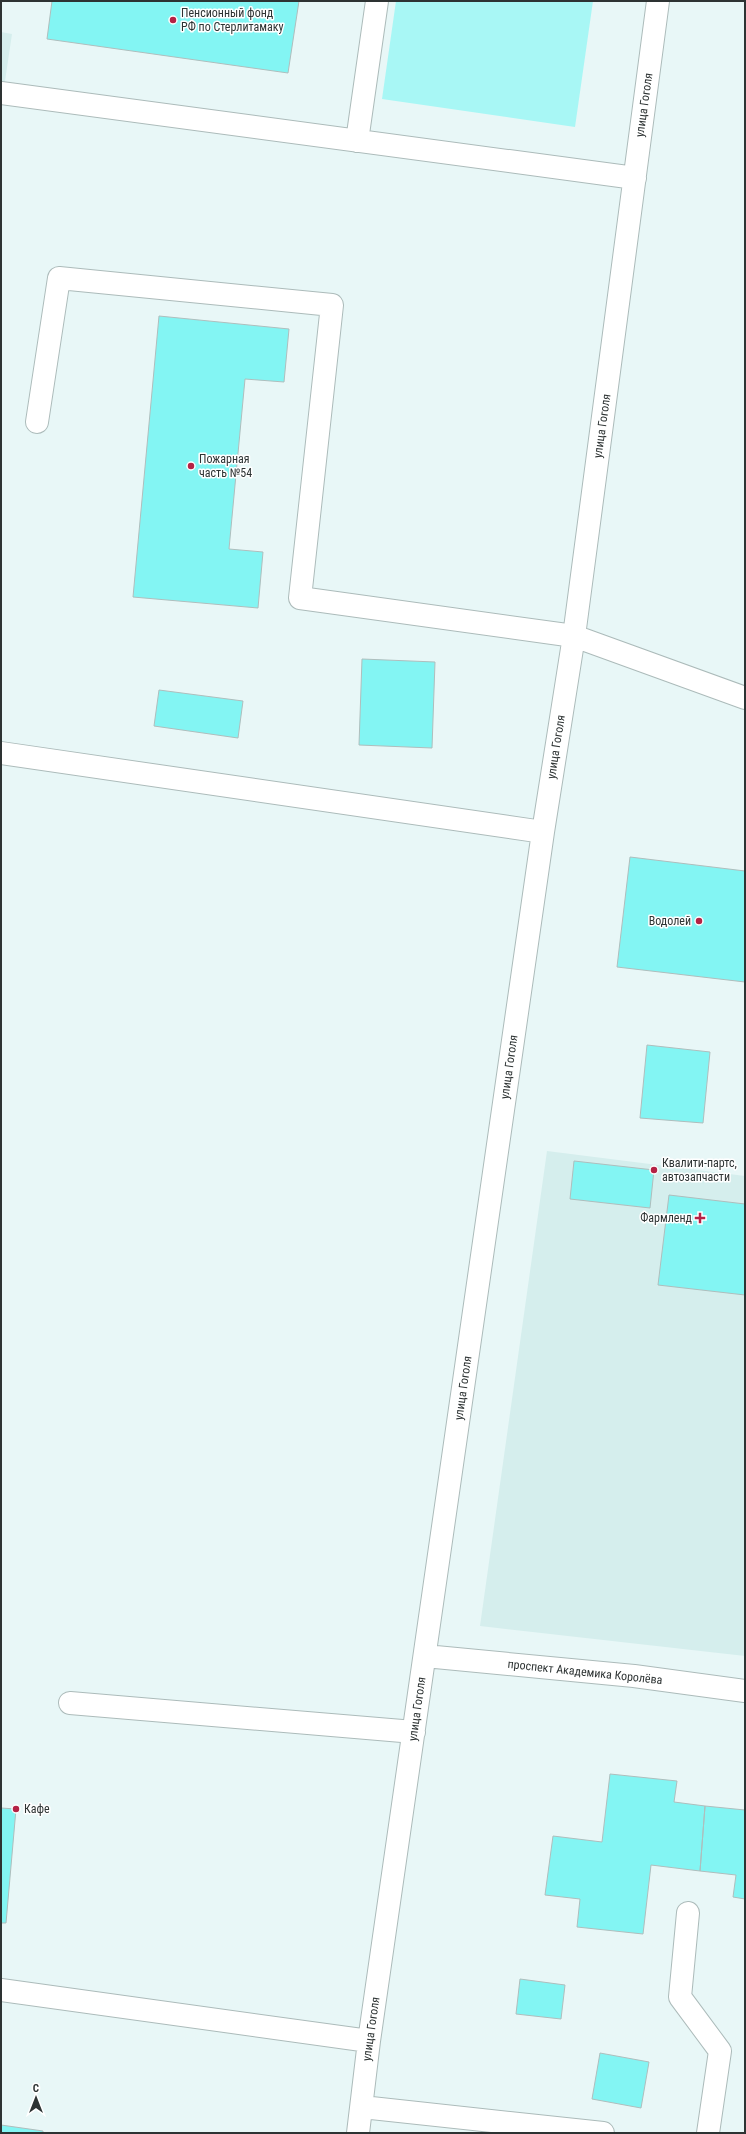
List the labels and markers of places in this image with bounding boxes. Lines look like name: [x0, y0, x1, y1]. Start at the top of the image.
place label: Пенсионный фонд РФ по Стерлитамаку: [181, 6, 284, 34]
marker: Пенсионный фонд РФ по Стерлитамаку: [168, 15, 178, 25]
place label: Пожарная часть №54: [199, 452, 252, 480]
marker: Пожарная часть №54: [186, 461, 196, 471]
place label: Водолей: [649, 914, 691, 928]
marker: Водолей: [694, 916, 704, 926]
place label: Квалити-партс, автозапчасти: [662, 1156, 737, 1184]
marker: Квалити-партс, автозапчасти: [649, 1165, 659, 1175]
place label: Фармленд: [640, 1211, 693, 1225]
marker: Фармленд: [695, 1213, 705, 1223]
place label: Кафе: [24, 1802, 50, 1816]
marker: Кафе: [11, 1804, 21, 1814]

